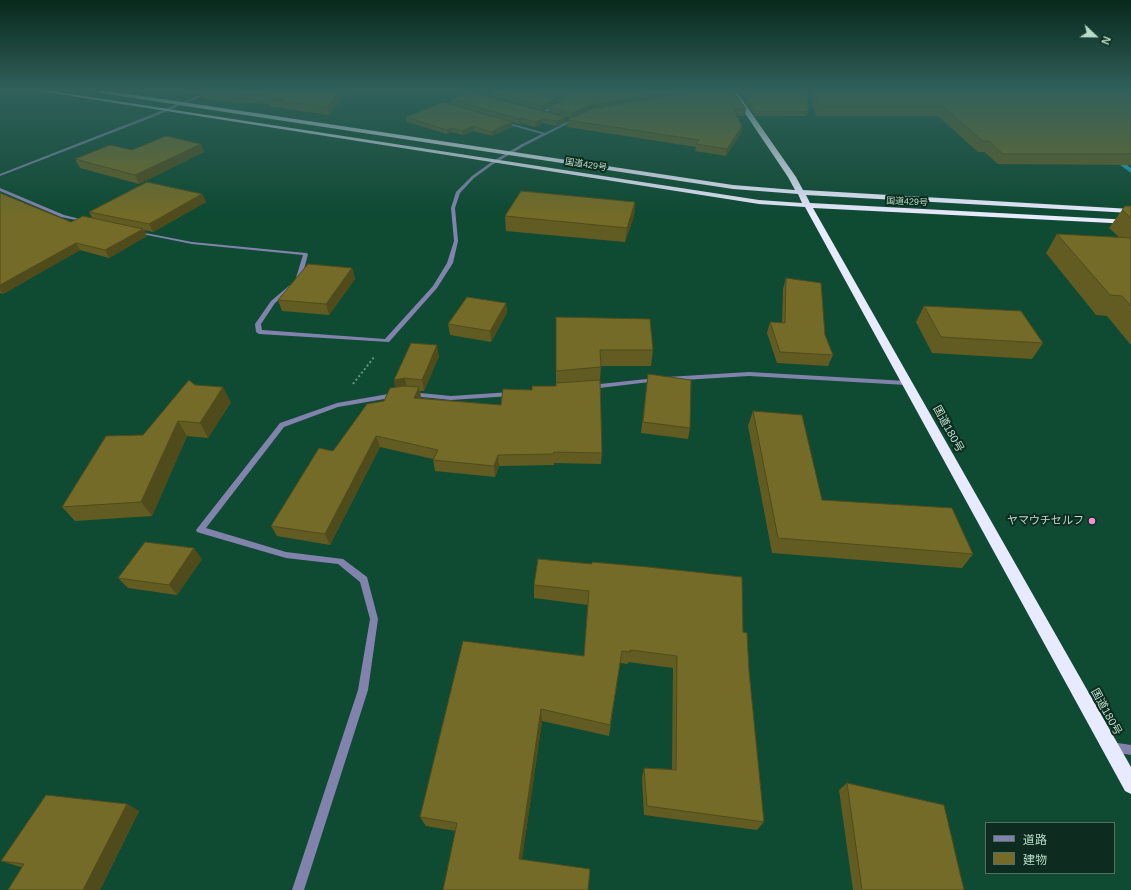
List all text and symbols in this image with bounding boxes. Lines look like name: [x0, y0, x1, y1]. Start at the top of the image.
north arrow: [1075, 16, 1115, 56]
text: N: [1099, 35, 1113, 46]
street label: 国道429号: [564, 156, 608, 174]
street label: 国道429号: [886, 196, 928, 208]
street label: 国道180号: [930, 403, 966, 455]
place label: ヤマウチセルフ: [1007, 514, 1084, 528]
marker: ヤマウチセルフ: [1087, 516, 1097, 526]
street label: 国道180号: [1088, 686, 1124, 738]
legend: [985, 822, 1115, 874]
text: 道路: [1023, 833, 1047, 847]
text: 建物: [1023, 853, 1047, 867]

